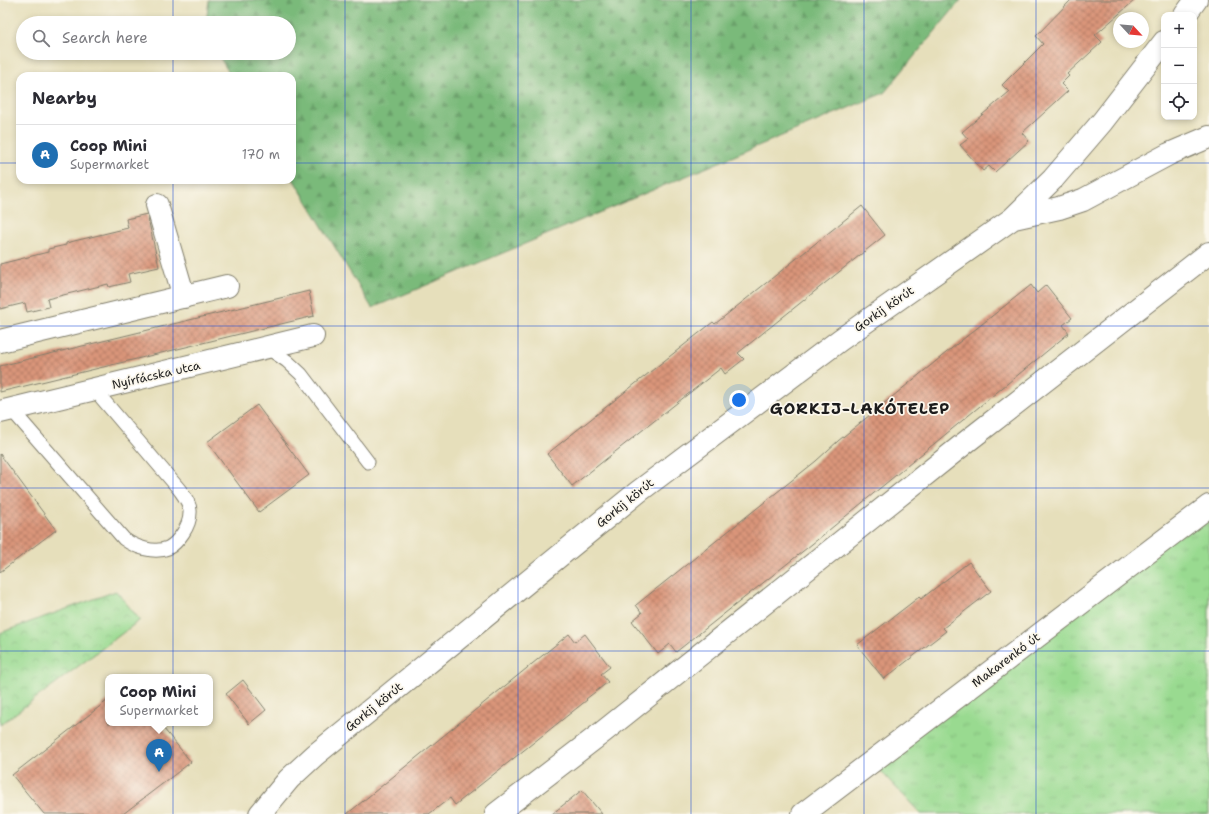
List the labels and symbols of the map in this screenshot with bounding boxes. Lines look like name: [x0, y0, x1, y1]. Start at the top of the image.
north arrow: [1113, 12, 1149, 48]
street label: Gorkij körút: [851, 282, 917, 336]
street label: Nyírfácska utca: [110, 357, 202, 393]
your location: [729, 390, 749, 410]
district label: GORKIJ-LAKÓTELEP: [770, 398, 950, 419]
street label: Gorkij körút: [593, 475, 657, 531]
street label: Makarenkó út: [969, 629, 1043, 691]
street label: Gorkij körút: [342, 679, 406, 735]
pin: A: [146, 739, 172, 772]

